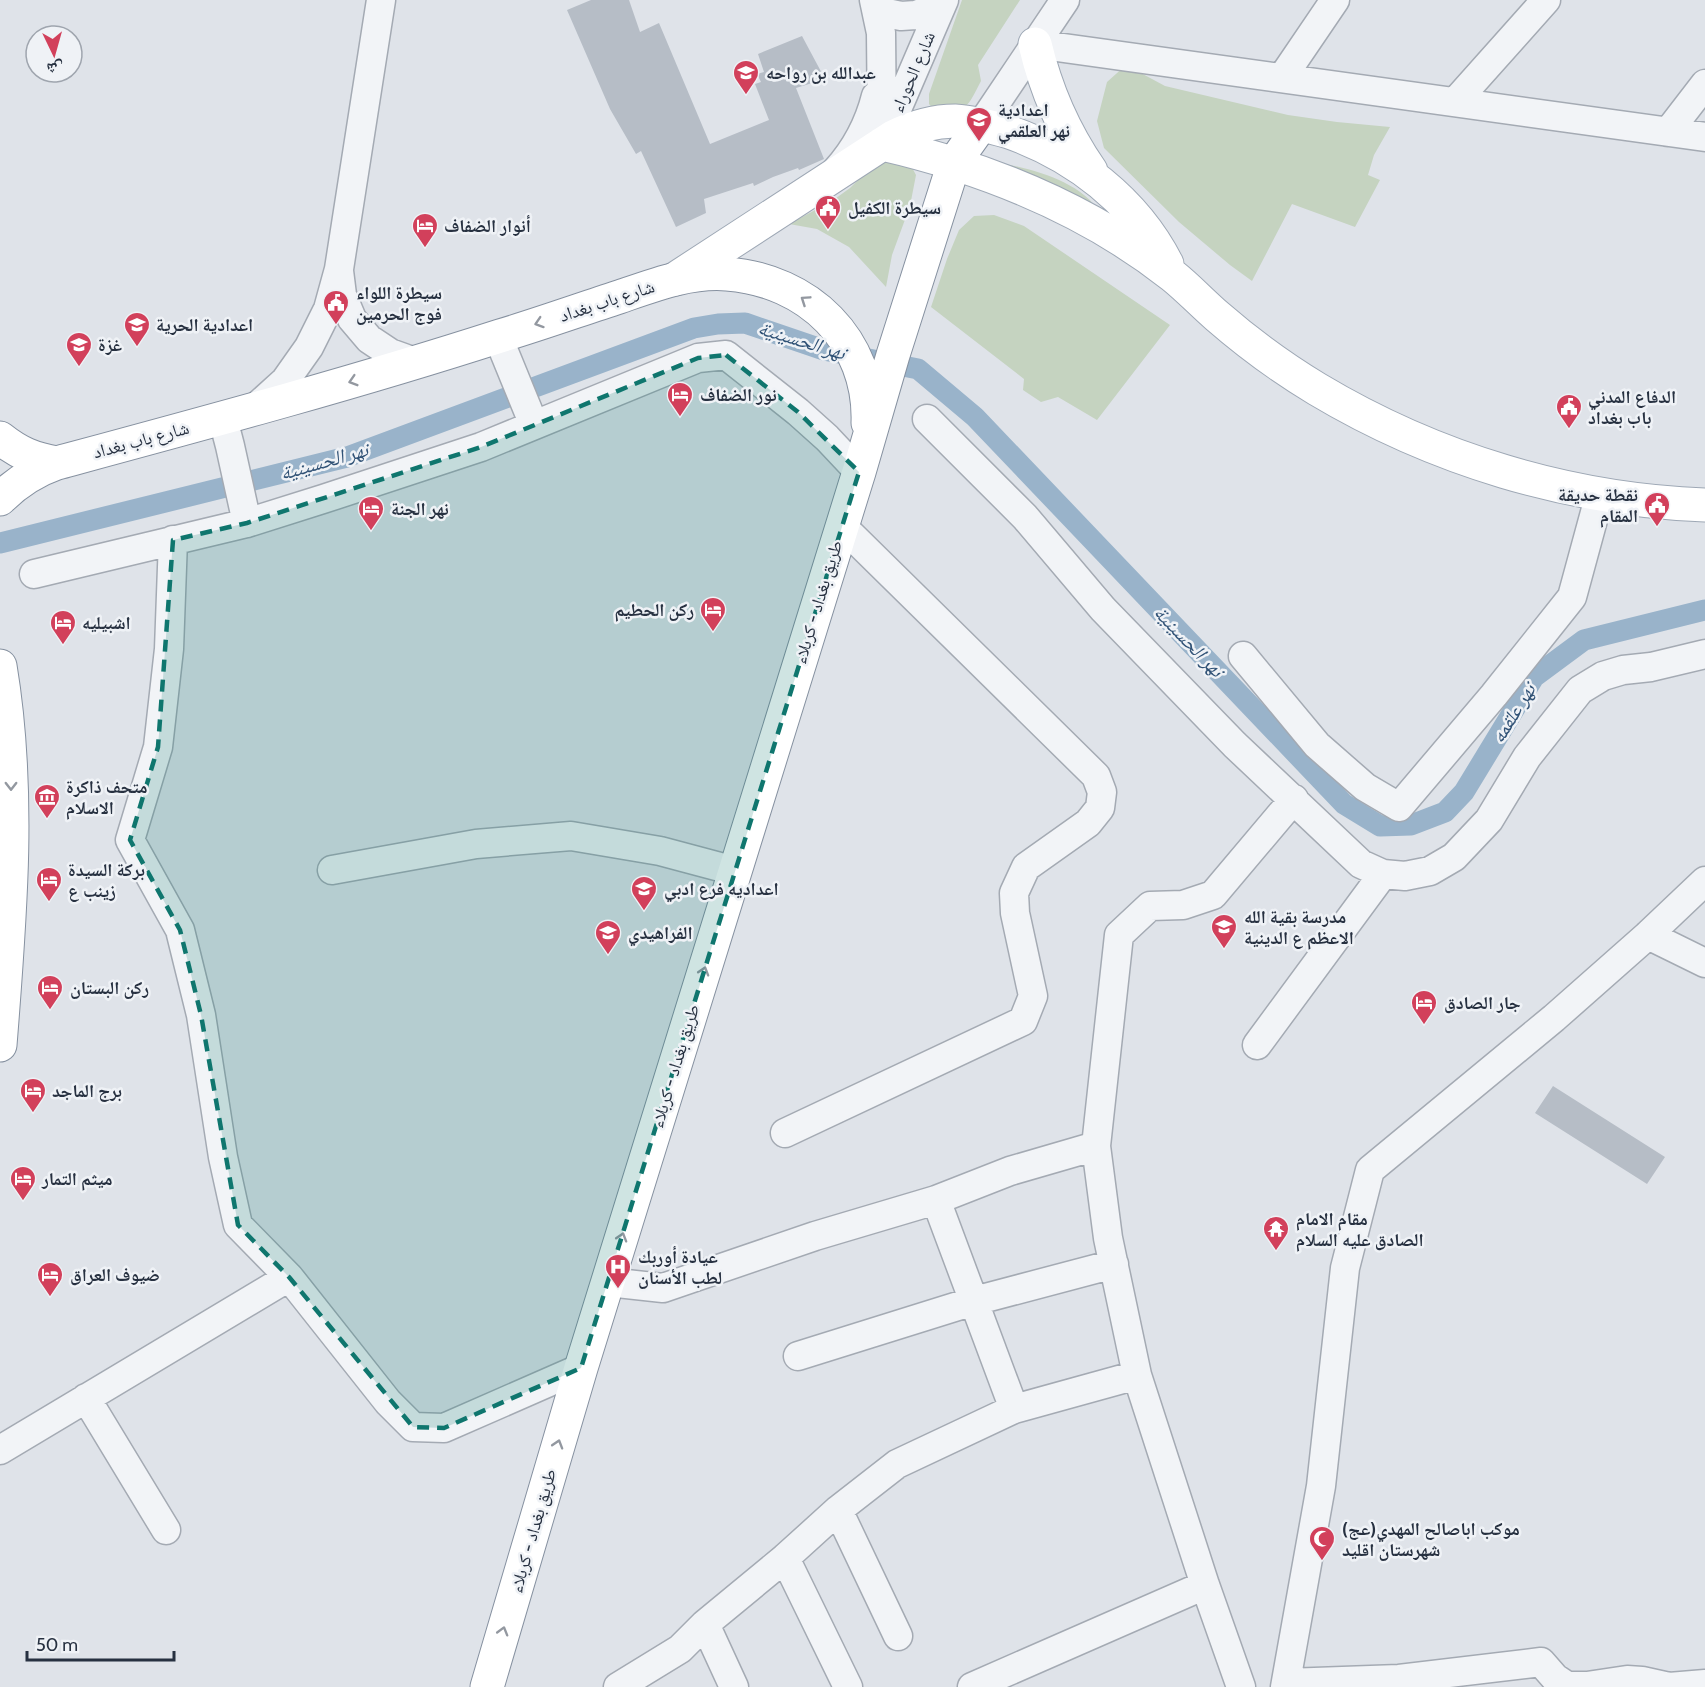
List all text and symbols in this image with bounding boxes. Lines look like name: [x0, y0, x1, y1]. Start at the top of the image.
north arrow: [24, 24, 84, 84]
street label: شارع الحوراء: [886, 28, 940, 116]
text: ش: [46, 58, 65, 79]
school or university icon: عبدالله بن رواحه: [731, 58, 761, 96]
place label: عبدالله بن رواحه: [766, 62, 876, 84]
place label: اعدادية نهر العلقمي: [998, 99, 1070, 145]
school or university icon: اعدادية نهر العلقمي: [964, 105, 994, 143]
public building icon: سيطرة الكفيل: [813, 193, 843, 231]
place label: سيطرة الكفيل: [848, 197, 941, 219]
hotel icon: أنوار الضفاف: [410, 211, 440, 249]
place label: أنوار الضفاف: [444, 215, 531, 237]
street label: شارع باب بغداد: [557, 275, 657, 327]
place label: سيطرة اللواء فوج الحرمين: [356, 282, 442, 325]
public building icon: سيطرة اللواء فوج الحرمين: [321, 288, 351, 326]
one-way arrow: [801, 296, 812, 307]
school or university icon: اعدادية الحرية: [122, 310, 152, 348]
place label: اعدادية الحرية: [156, 314, 253, 336]
water label: نهر الحسينية: [755, 315, 851, 365]
one-way arrow: [534, 316, 545, 329]
school or university icon: غزة: [64, 330, 94, 368]
place label: غزة: [98, 334, 122, 356]
one-way arrow: [348, 373, 359, 386]
hotel icon: نور الضفاف: [665, 380, 695, 418]
place label: نور الضفاف: [700, 384, 777, 406]
place label: الدفاع المدني باب بغداد: [1588, 386, 1676, 429]
public building icon: الدفاع المدني باب بغداد: [1554, 392, 1584, 430]
street label: شارع باب بغداد: [91, 417, 191, 463]
water label: نهر الحسينية: [277, 436, 373, 485]
place label: نقطة حديقة المقام: [1558, 484, 1638, 528]
public building icon: نقطة حديقة المقام: [1642, 490, 1672, 528]
hotel icon: نهر الجنة: [356, 494, 386, 532]
place label: نهر الجنة: [391, 498, 449, 520]
street label: طريق بغداد - كربلاء: [789, 538, 847, 666]
hotel icon: ركن الحطيم: [698, 595, 728, 633]
place label: ركن الحطيم: [614, 599, 694, 622]
water label: نهر الحسينية: [1149, 600, 1231, 684]
hotel icon: اشبيليه: [48, 608, 78, 646]
place label: اشبيليه: [82, 612, 131, 634]
water label: نهر علقمه: [1486, 677, 1542, 747]
place label: متحف ذاكرة الاسلام: [66, 776, 148, 820]
one-way arrow: [5, 782, 17, 791]
museum icon: متحف ذاكرة الاسلام: [32, 782, 62, 820]
place label: بركة السيدة زينب ع: [68, 859, 145, 902]
hotel icon: بركة السيدة زينب ع: [34, 865, 64, 903]
school or university icon: اعداديه فرع ادبي: [629, 874, 659, 912]
place label: اعداديه فرع ادبي: [664, 878, 779, 903]
place label: مدرسة بقية الله الاعظم ع الدينية: [1244, 906, 1354, 950]
school or university icon: مدرسة بقية الله الاعظم ع الدينية: [1209, 912, 1239, 950]
school or university icon: الفراهيدي: [593, 918, 623, 956]
place label: الفراهيدي: [628, 922, 693, 947]
one-way arrow: [697, 966, 709, 977]
hotel icon: ركن البستان: [35, 973, 65, 1011]
place label: ركن البستان: [70, 977, 149, 999]
hotel icon: جار الصادق: [1409, 988, 1439, 1026]
place label: جار الصادق: [1444, 992, 1521, 1014]
street label: طريق بغداد - كربلاء: [646, 1002, 704, 1130]
hotel icon: برج الماجد: [18, 1076, 48, 1114]
place label: برج الماجد: [52, 1080, 122, 1102]
hotel icon: ميثم التمار: [8, 1164, 38, 1202]
place label: ميثم التمار: [41, 1168, 112, 1191]
place label: مقام الامام الصادق عليه السلام: [1296, 1208, 1424, 1252]
temple icon: مقام الامام الصادق عليه السلام: [1261, 1214, 1291, 1252]
one-way arrow: [614, 1232, 627, 1243]
place label: عيادة أوربك لطب الأسنان: [638, 1246, 722, 1289]
hospital icon: عيادة أوربك لطب الأسنان: [603, 1252, 633, 1290]
hotel icon: ضيوف العراق: [35, 1260, 65, 1298]
place label: ضيوف العراق: [70, 1264, 160, 1286]
one-way arrow: [551, 1439, 563, 1450]
street label: طريق بغداد - كربلاء: [505, 1467, 561, 1595]
place label: موكب اباصالح المهدي(عج) شهرستان اقليد: [1342, 1518, 1520, 1561]
mosque icon: موكب اباصالح المهدي(عج) شهرستان اقليد: [1307, 1524, 1337, 1562]
scale bar: [27, 1624, 174, 1662]
one-way arrow: [496, 1626, 508, 1637]
text: 50 m: [36, 1634, 78, 1656]

